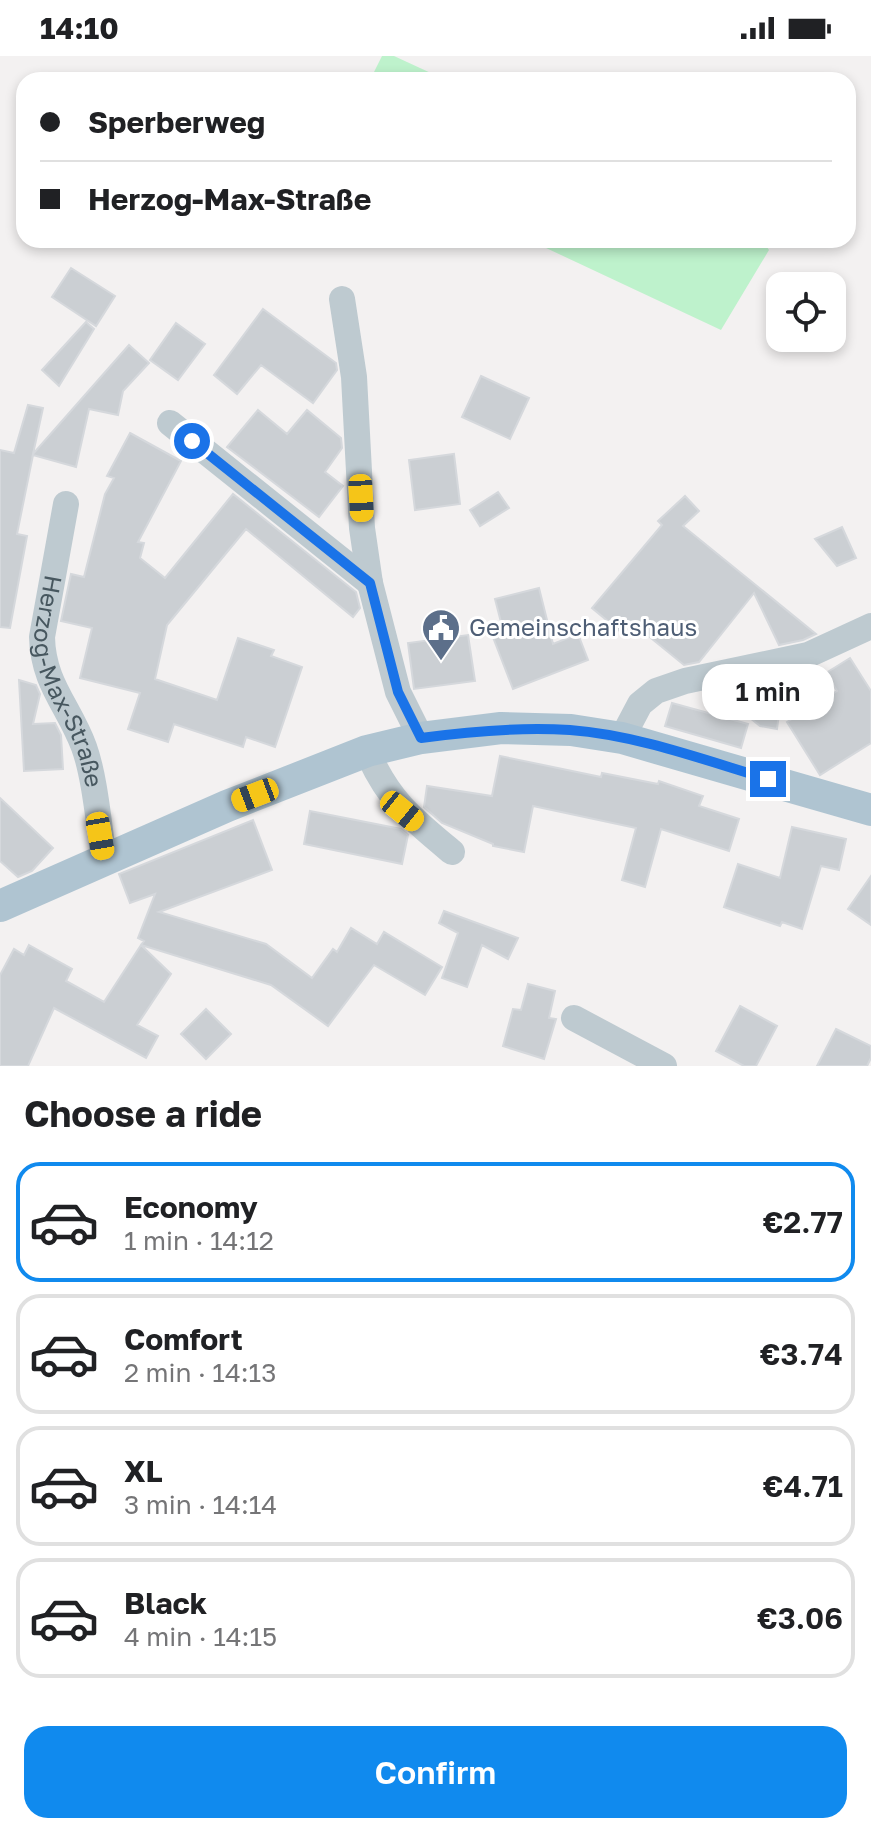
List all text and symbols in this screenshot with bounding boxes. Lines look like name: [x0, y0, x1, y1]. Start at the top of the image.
text: 14:10: [40, 10, 119, 46]
text: Sperberweg: [88, 104, 265, 140]
text: Herzog-Max-Straße: [88, 181, 371, 217]
map controls: [766, 272, 846, 352]
button: locate: [766, 272, 846, 352]
route start: [174, 423, 210, 459]
car: [348, 473, 374, 523]
street label: Herzog-Max-Straße: [28, 573, 110, 789]
public building icon: Gemeinschaftshaus: [420, 607, 462, 662]
place label: Gemeinschaftshaus: [469, 612, 697, 641]
callout: 1 min: [702, 663, 834, 719]
text: 1 min: [735, 676, 801, 707]
route end: [750, 761, 786, 797]
car: [228, 775, 282, 815]
car: [376, 787, 428, 835]
car: [84, 810, 116, 862]
text: Choose a ride: [24, 1092, 262, 1135]
icon: car: [28, 1186, 100, 1258]
text: Economy: [124, 1189, 258, 1225]
text: €2.77: [763, 1204, 843, 1240]
text: 1 min · 14:12: [124, 1225, 274, 1256]
icon: car: [28, 1318, 100, 1390]
text: Comfort: [124, 1321, 243, 1357]
text: €3.74: [760, 1336, 843, 1372]
text: 2 min · 14:13: [124, 1357, 276, 1388]
icon: car: [28, 1450, 100, 1522]
text: XL: [124, 1453, 163, 1489]
text: €4.71: [763, 1468, 843, 1504]
text: 3 min · 14:14: [124, 1489, 277, 1520]
icon: car: [28, 1582, 100, 1654]
text: Black: [124, 1585, 207, 1621]
text: €3.06: [757, 1600, 843, 1636]
text: 4 min · 14:15: [124, 1621, 277, 1652]
button: Confirm: [24, 1726, 847, 1818]

